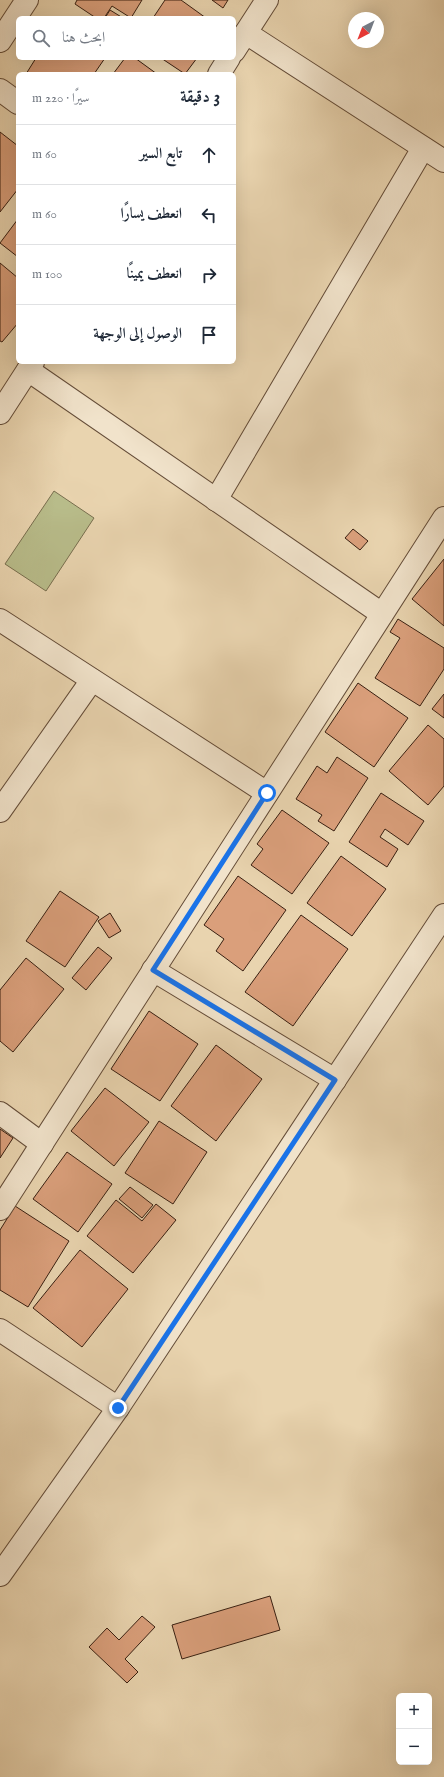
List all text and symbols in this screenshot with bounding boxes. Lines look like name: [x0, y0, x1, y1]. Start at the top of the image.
north arrow: [348, 12, 384, 48]
search box: [16, 16, 236, 60]
icon: search: [30, 27, 52, 49]
text: ابحث هنا: [62, 28, 105, 47]
text: 3 دقيقة: [180, 87, 220, 108]
text: سيرًا · 220 m: [32, 90, 89, 107]
text: تابع السير: [140, 144, 182, 163]
icon: ahead: [198, 144, 220, 166]
text: 60 m: [32, 146, 57, 163]
text: انعطف يسارًا: [120, 204, 182, 223]
icon: left: [198, 204, 220, 226]
text: 60 m: [32, 206, 57, 223]
text: انعطف يمينًا: [126, 264, 182, 283]
icon: right: [198, 264, 220, 286]
text: 100 m: [32, 266, 62, 283]
text: الوصول إلى الوجهة: [93, 324, 182, 343]
icon: arrive: [198, 324, 220, 346]
route start: [258, 784, 276, 802]
route end: [109, 1399, 127, 1417]
map controls: [396, 1693, 432, 1765]
button: +: [396, 1693, 432, 1729]
button: −: [396, 1729, 432, 1765]

